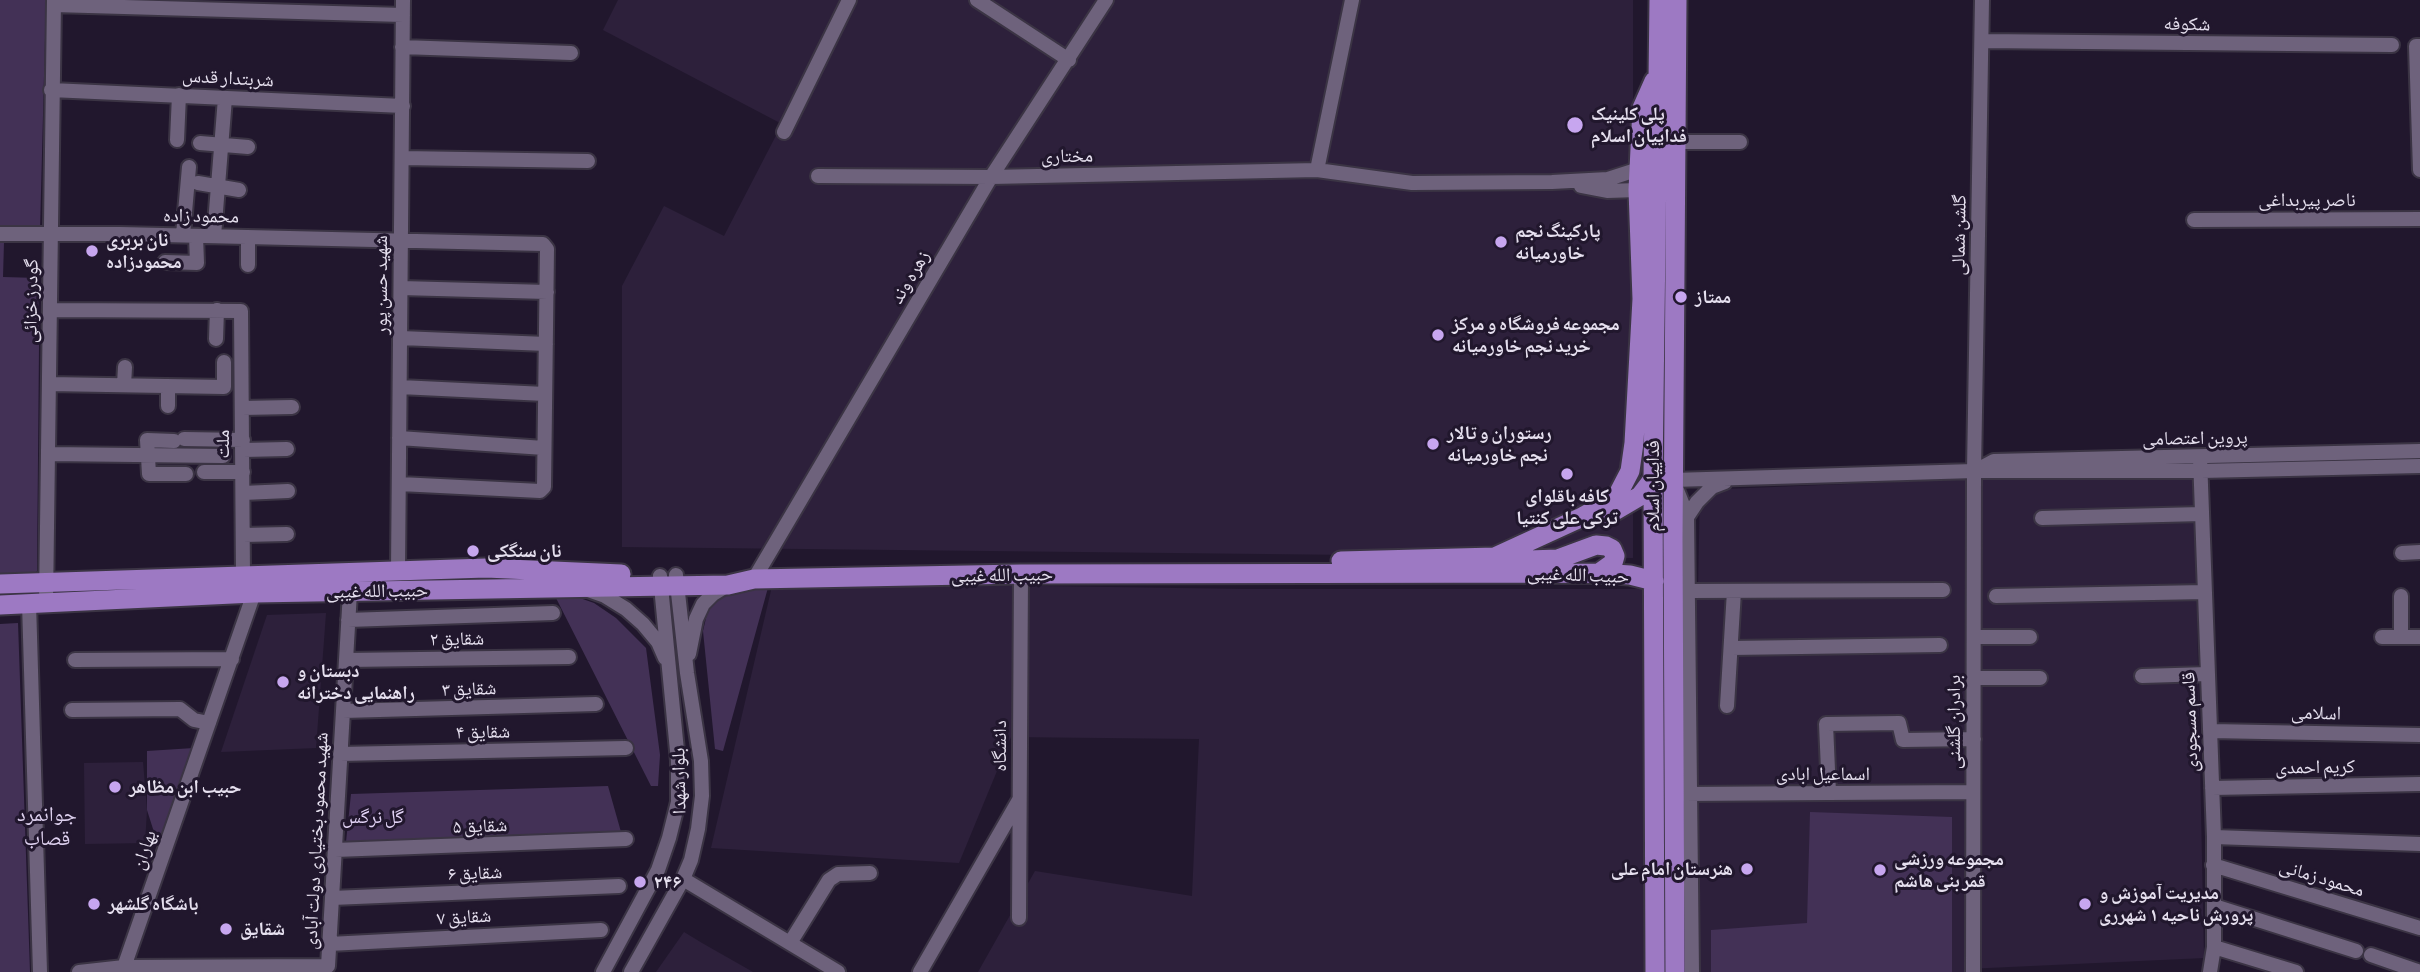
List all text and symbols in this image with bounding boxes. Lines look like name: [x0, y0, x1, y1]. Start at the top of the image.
street label: شکوفه: [2163, 12, 2211, 36]
street label: شربتدار قدس: [181, 64, 275, 92]
place label: پلی کلینیک فداییان اسلام: [1591, 103, 1687, 147]
marker: پلی کلینیک فداییان اسلام: [1565, 115, 1585, 135]
street label: مختاری: [1041, 144, 1093, 168]
street label: ناصر پیربداغی: [2258, 189, 2356, 211]
street label: گلشن شمالی: [1947, 194, 1971, 276]
street label: محمود زاده: [163, 204, 239, 228]
place label: پارکینگ نجم خاورمیانه: [1515, 220, 1600, 264]
place label: نان بربری محمودزاده: [106, 229, 182, 273]
marker: پارکینگ نجم خاورمیانه: [1493, 234, 1509, 250]
street label: شهید حسن پور: [370, 235, 392, 335]
marker: نان بربری محمودزاده: [84, 243, 100, 259]
street label: زهره وند: [885, 246, 935, 308]
street label: گودرز خزائی: [19, 259, 43, 343]
place label: ممتاز: [1695, 286, 1731, 308]
marker: ممتاز: [1673, 289, 1689, 305]
place label: مجموعه فروشگاه و مرکز خرید نجم خاورمیانه: [1452, 313, 1620, 357]
marker: مجموعه فروشگاه و مرکز خرید نجم خاورمیانه: [1430, 327, 1446, 343]
place label: رستوران و تالار نجم خاورمیانه: [1447, 422, 1552, 466]
street label: پروین اعتصامی: [2142, 426, 2248, 450]
street label: ملت: [212, 430, 234, 458]
marker: رستوران و تالار نجم خاورمیانه: [1425, 436, 1441, 452]
street label: فداییان اسلام: [1642, 440, 1664, 532]
marker: کافه باقلوای ترکی علی کنتیا: [1559, 466, 1575, 482]
place label: کافه باقلوای ترکی علی کنتیا: [1516, 485, 1618, 529]
place label: نان سنگکی: [487, 540, 561, 562]
marker: نان سنگکی: [465, 543, 481, 559]
street label: حبیب الله غیبی: [1527, 562, 1629, 588]
street label: حبیب الله غیبی: [951, 563, 1053, 587]
street label: حبیب الله غیبی: [326, 579, 428, 603]
street label: شقایق ۲: [430, 627, 484, 651]
place label: دبستان و راهنمایی دخترانه: [297, 660, 415, 704]
street label: قاسم مسجودی: [2177, 671, 2203, 773]
marker: دبستان و راهنمایی دخترانه: [275, 674, 291, 690]
street label: برادران گلشنی: [1943, 675, 1965, 769]
street label: شقایق ۳: [441, 677, 497, 701]
street label: اسلامی: [2291, 701, 2341, 725]
street label: شقایق ۴: [456, 720, 510, 744]
street label: دانشگاه: [989, 720, 1011, 772]
street label: شهید محمود بختیاری دولت آبادی: [299, 732, 333, 950]
street label: بلوار شهدا: [667, 748, 691, 814]
street label: کریم احمدی: [2275, 755, 2355, 779]
street label: اسماعیل ابادی: [1776, 763, 1870, 785]
place label: حبیب ابن مظاهر: [129, 776, 242, 798]
marker: حبیب ابن مظاهر: [107, 779, 123, 795]
district label: جوانمرد قصاب: [17, 801, 77, 851]
park label: گل نرگس: [342, 806, 404, 828]
street label: شقایق ۵: [452, 814, 508, 838]
street label: بهاران: [127, 827, 161, 873]
place label: مجموعه ورزشی قمر بنی هاشم: [1894, 848, 2004, 892]
street label: محمود زمانی: [2277, 854, 2367, 902]
place label: هنرستان امام علی: [1611, 858, 1733, 880]
street label: شقایق ۶: [447, 861, 503, 885]
marker: هنرستان امام علی: [1739, 861, 1755, 877]
marker: مجموعه ورزشی قمر بنی هاشم: [1872, 862, 1888, 878]
place label: ۲۴۶: [654, 871, 682, 893]
marker: ۲۴۶: [632, 874, 648, 890]
place label: مدیریت آموزش و پرورش ناحیه ۱ شهرری: [2099, 882, 2253, 926]
place label: باشگاه گلشهر: [108, 893, 198, 915]
marker: باشگاه گلشهر: [86, 896, 102, 912]
marker: مدیریت آموزش و پرورش ناحیه ۱ شهرری: [2077, 896, 2093, 912]
street label: شقایق ۷: [436, 904, 492, 930]
place label: شقایق: [240, 918, 285, 940]
marker: شقایق: [218, 921, 234, 937]

